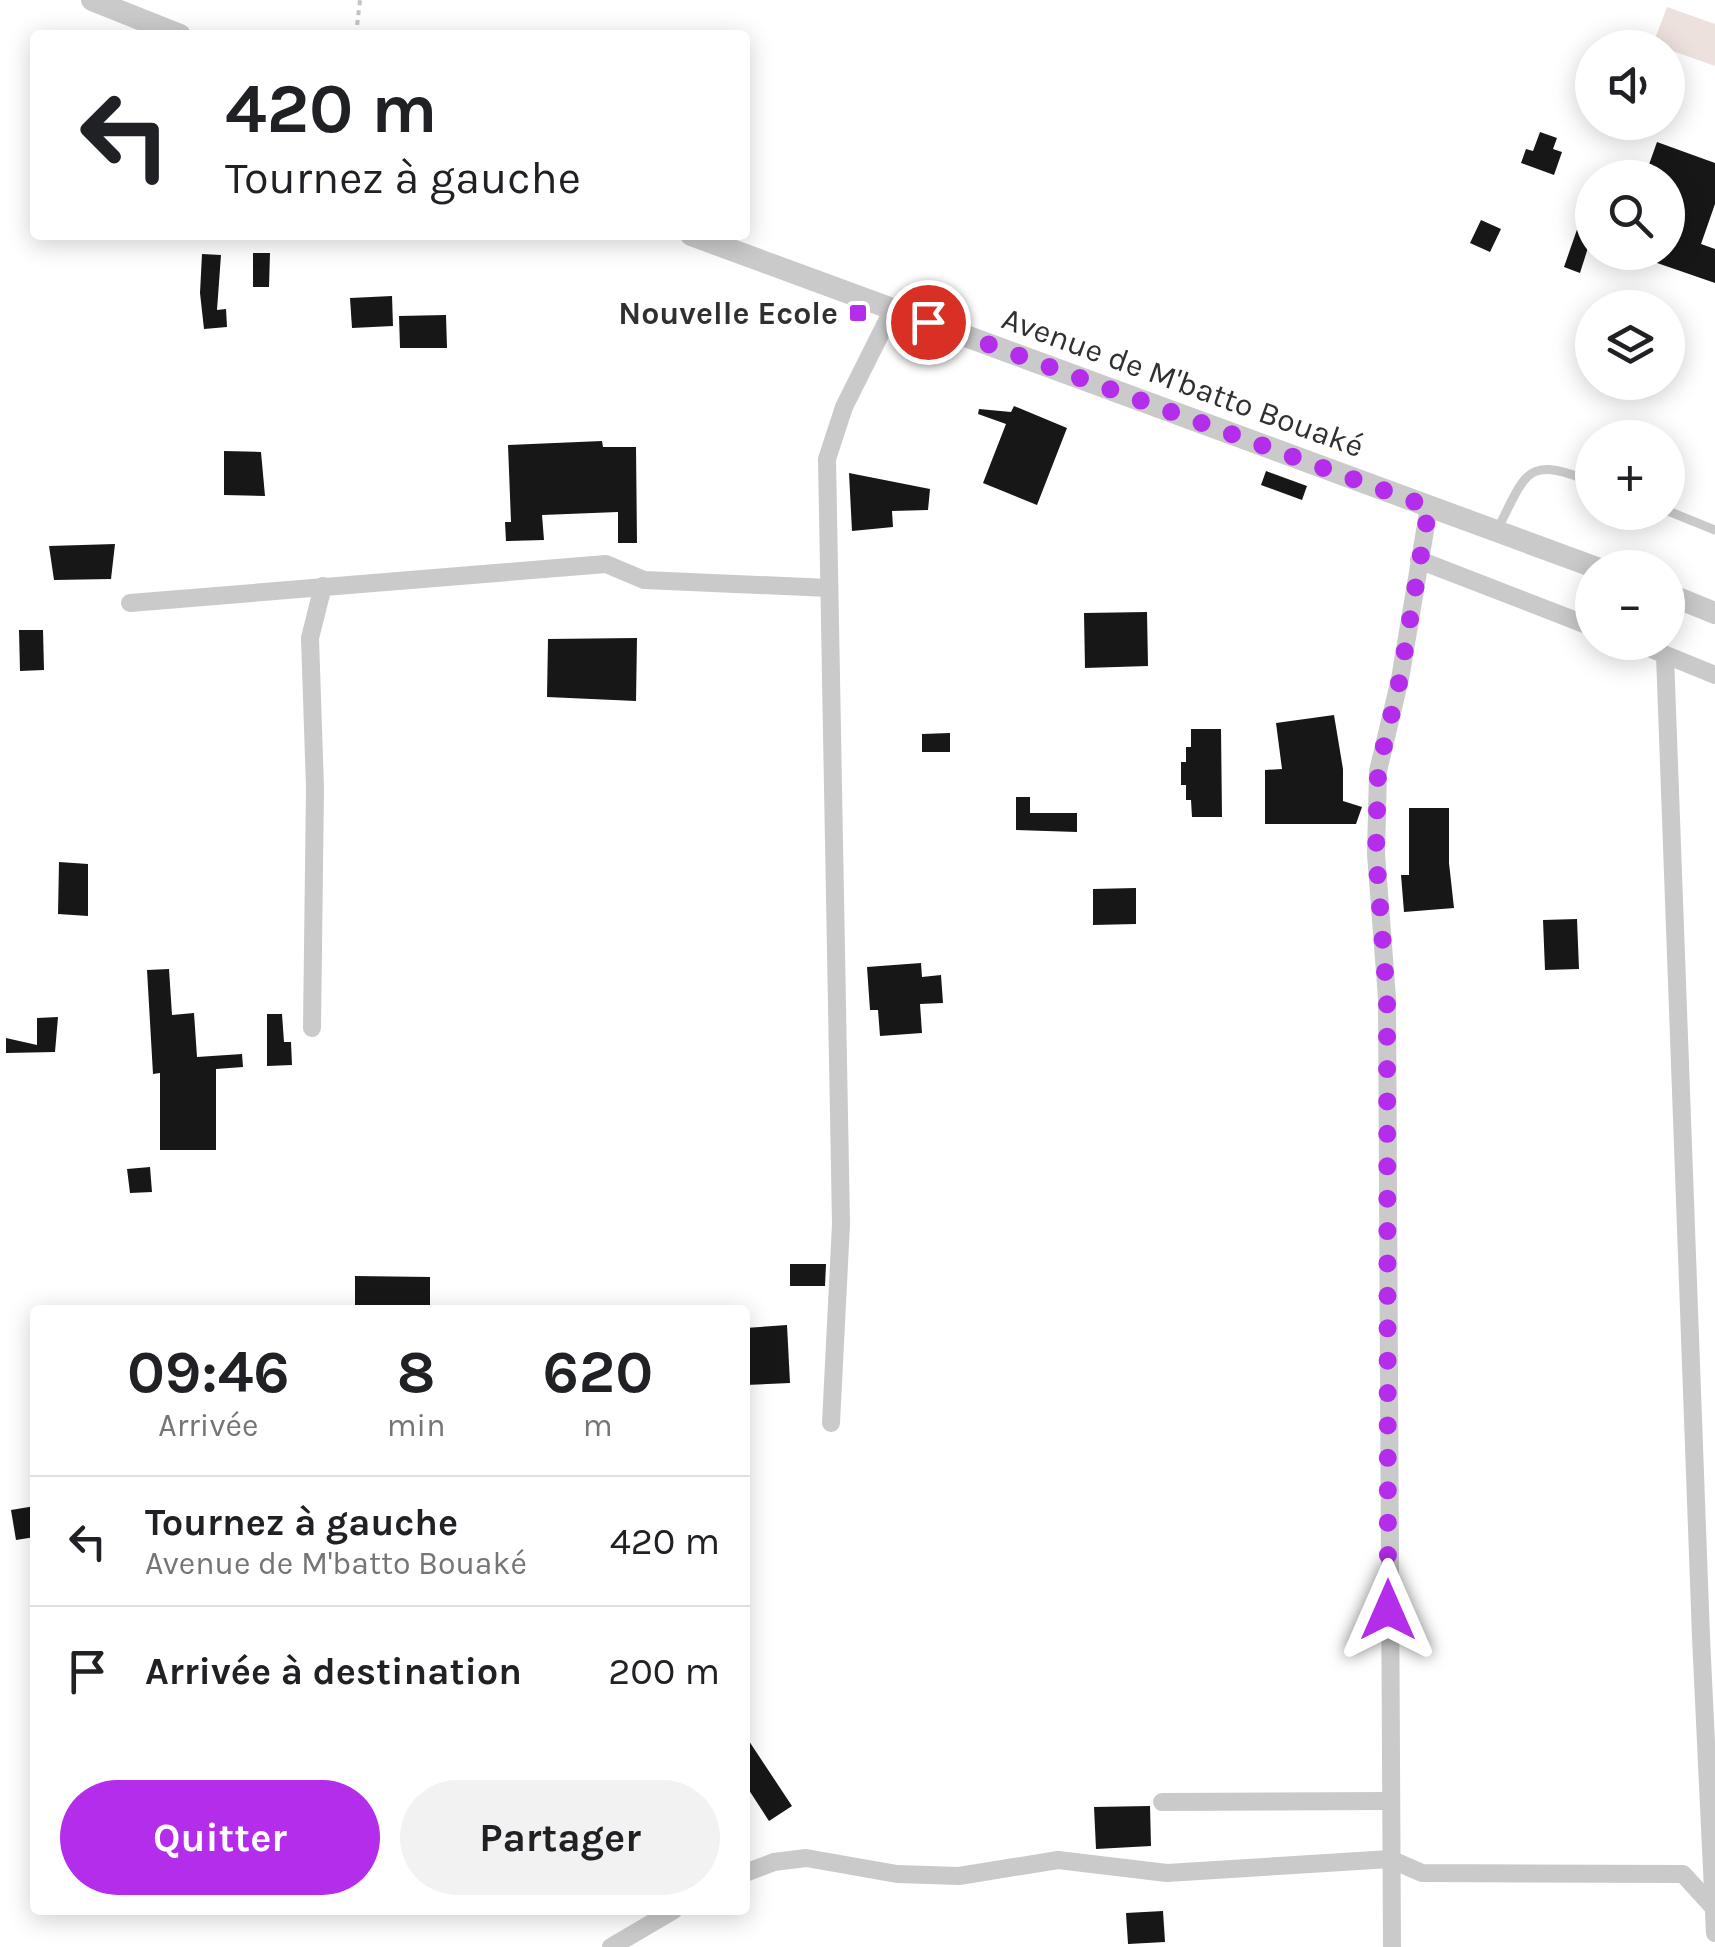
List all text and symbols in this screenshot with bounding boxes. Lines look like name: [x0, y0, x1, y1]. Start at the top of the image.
map controls: [1575, 30, 1685, 660]
button: sound: [1575, 30, 1685, 140]
text: 420 m: [225, 68, 437, 150]
icon: left: [60, 70, 190, 200]
text: Tournez à gauche: [225, 152, 581, 204]
button: search: [1575, 160, 1685, 270]
pin: [886, 280, 971, 365]
button: layers: [1575, 290, 1685, 400]
place label: Nouvelle Ecole: [618, 295, 838, 332]
icon: arrive: [901, 295, 956, 350]
street label: Avenue de M'batto Bouaké: [997, 300, 1369, 465]
marker: Nouvelle Ecole: [847, 302, 869, 324]
button: +: [1575, 420, 1685, 530]
button: −: [1575, 550, 1685, 660]
text: 09:46: [127, 1337, 290, 1407]
text: 8: [397, 1337, 435, 1407]
text: 620: [542, 1337, 653, 1407]
text: Arrivée: [158, 1407, 258, 1444]
text: min: [387, 1407, 445, 1444]
text: m: [583, 1407, 613, 1444]
text: Tournez à gauche: [145, 1500, 458, 1545]
icon: left: [60, 1514, 115, 1569]
text: 420 m: [610, 1519, 720, 1564]
text: Avenue de M'batto Bouaké: [145, 1545, 527, 1582]
position arrow: [1336, 1558, 1440, 1662]
icon: arrive: [60, 1644, 115, 1699]
text: Arrivée à destination: [145, 1649, 522, 1694]
text: 200 m: [608, 1649, 720, 1694]
button: Quitter: [60, 1780, 380, 1895]
button: Partager: [400, 1780, 720, 1895]

